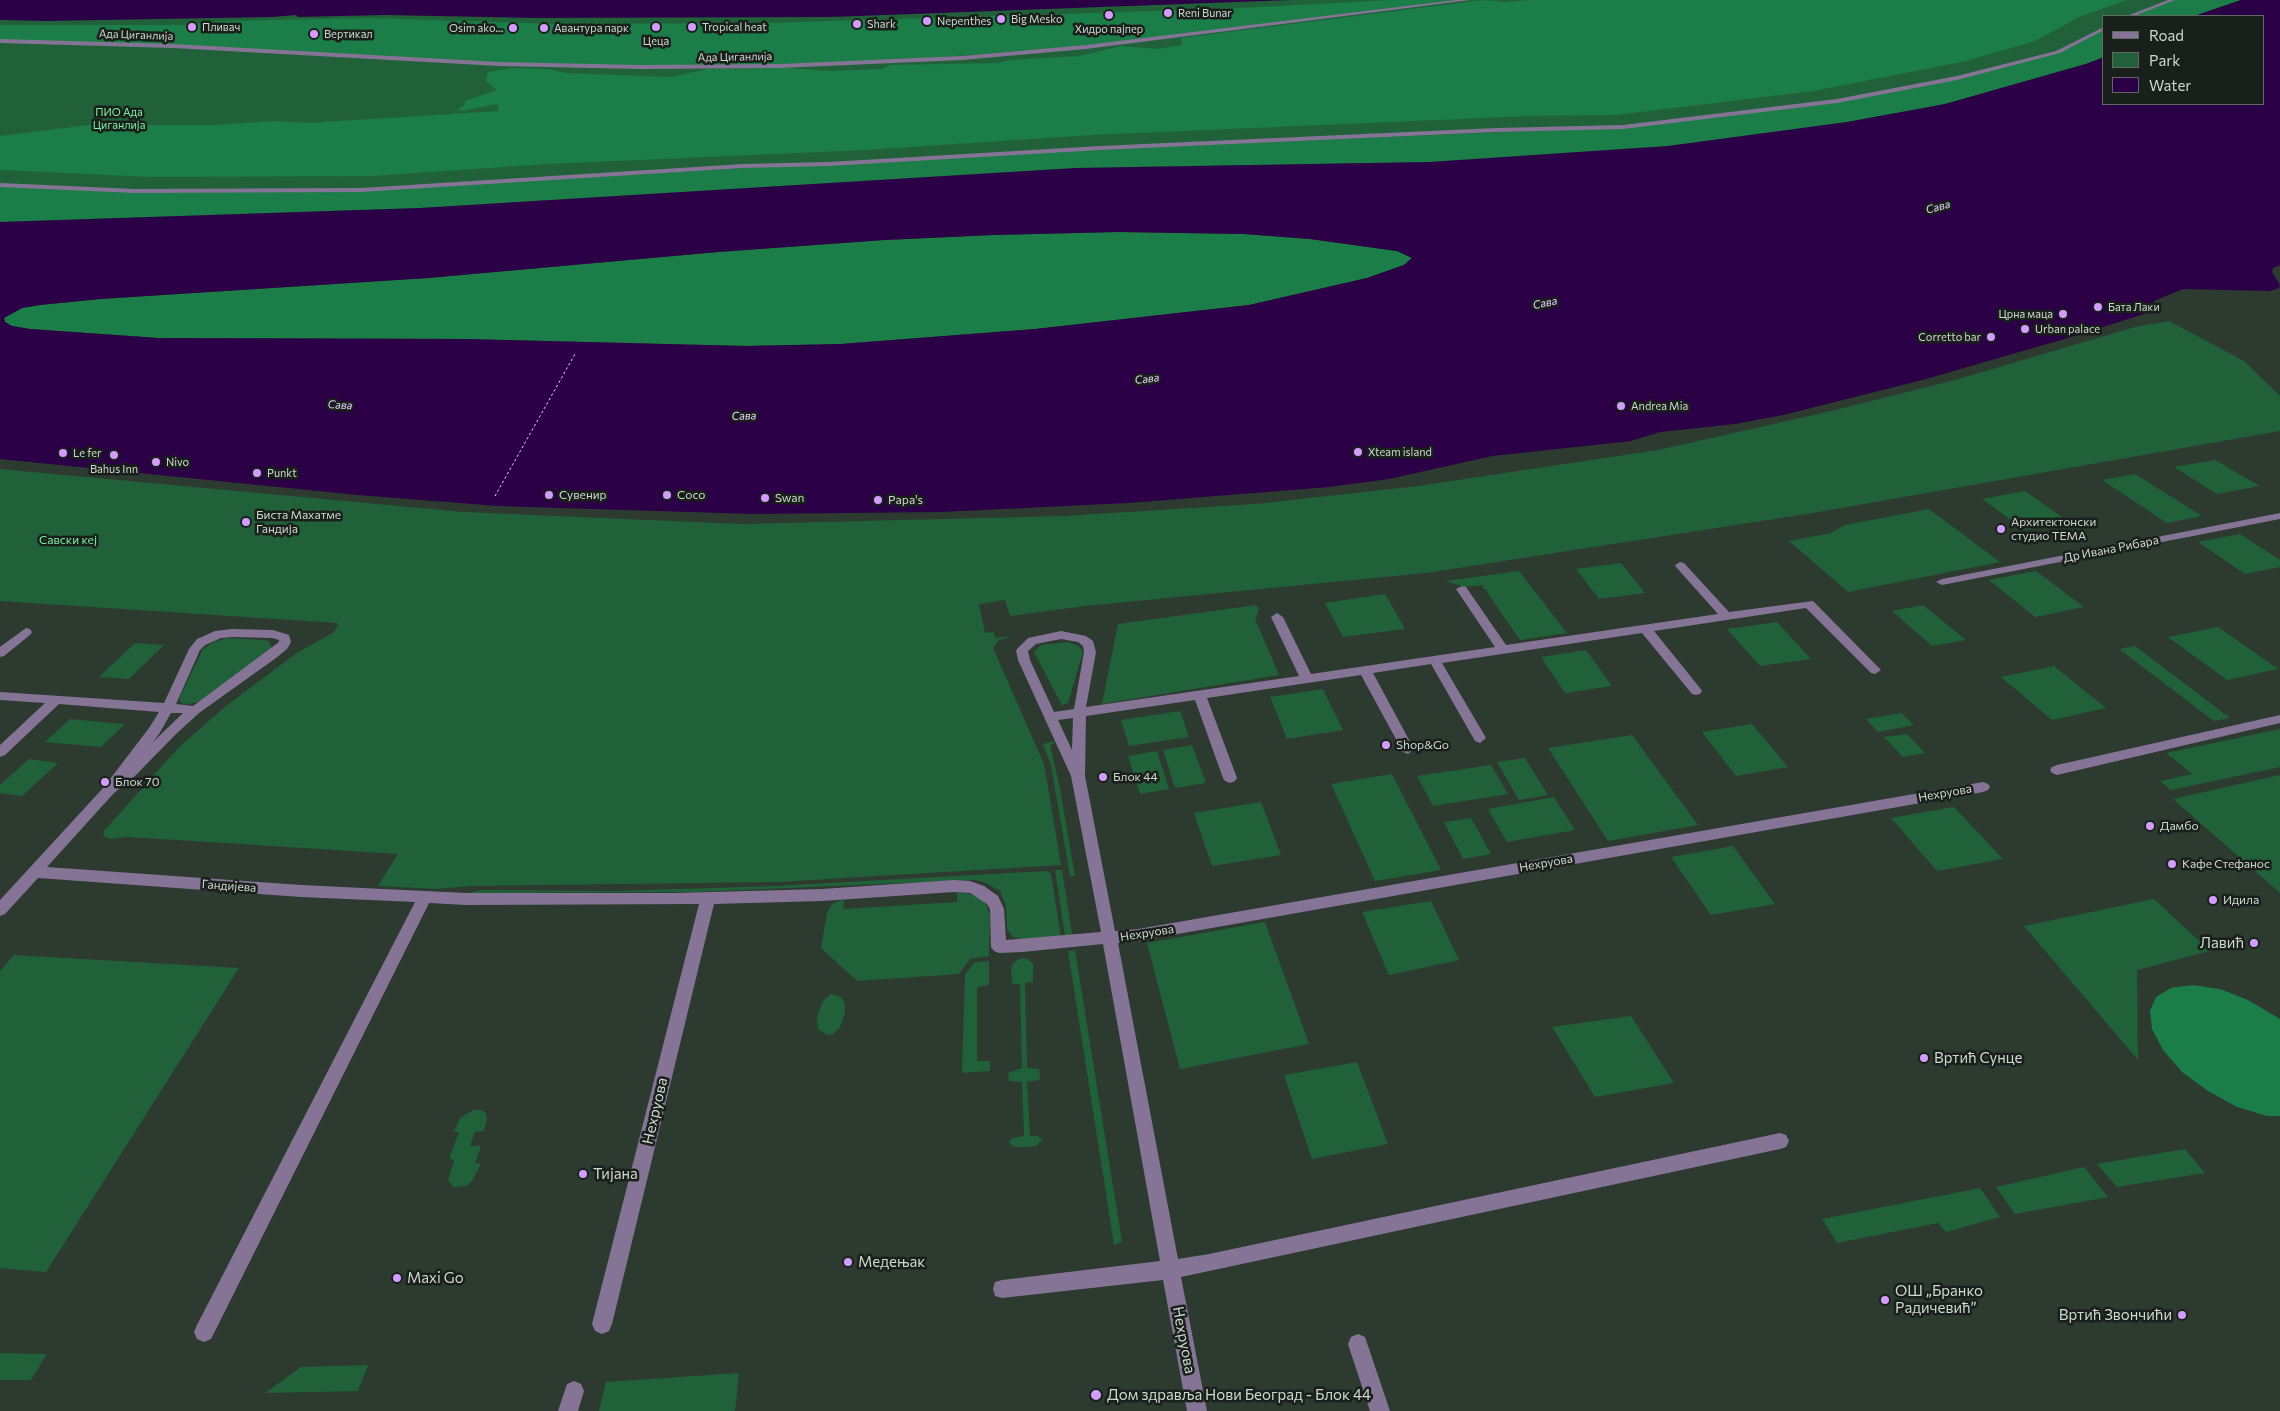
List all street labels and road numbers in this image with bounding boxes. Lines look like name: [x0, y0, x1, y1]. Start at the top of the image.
street label: Ада Циганлија: [99, 27, 173, 43]
street label: Ада Циганлија: [698, 50, 772, 64]
street label: Др Ивана Рибара: [2062, 533, 2160, 565]
street label: Нехруова: [1917, 781, 1973, 805]
street label: Нехруова: [1518, 851, 1574, 875]
street label: Гандијева: [201, 877, 257, 895]
street label: Нехруова: [1119, 922, 1175, 944]
street label: Нехруова: [639, 1076, 671, 1146]
street label: Нехруова: [1169, 1305, 1199, 1375]

